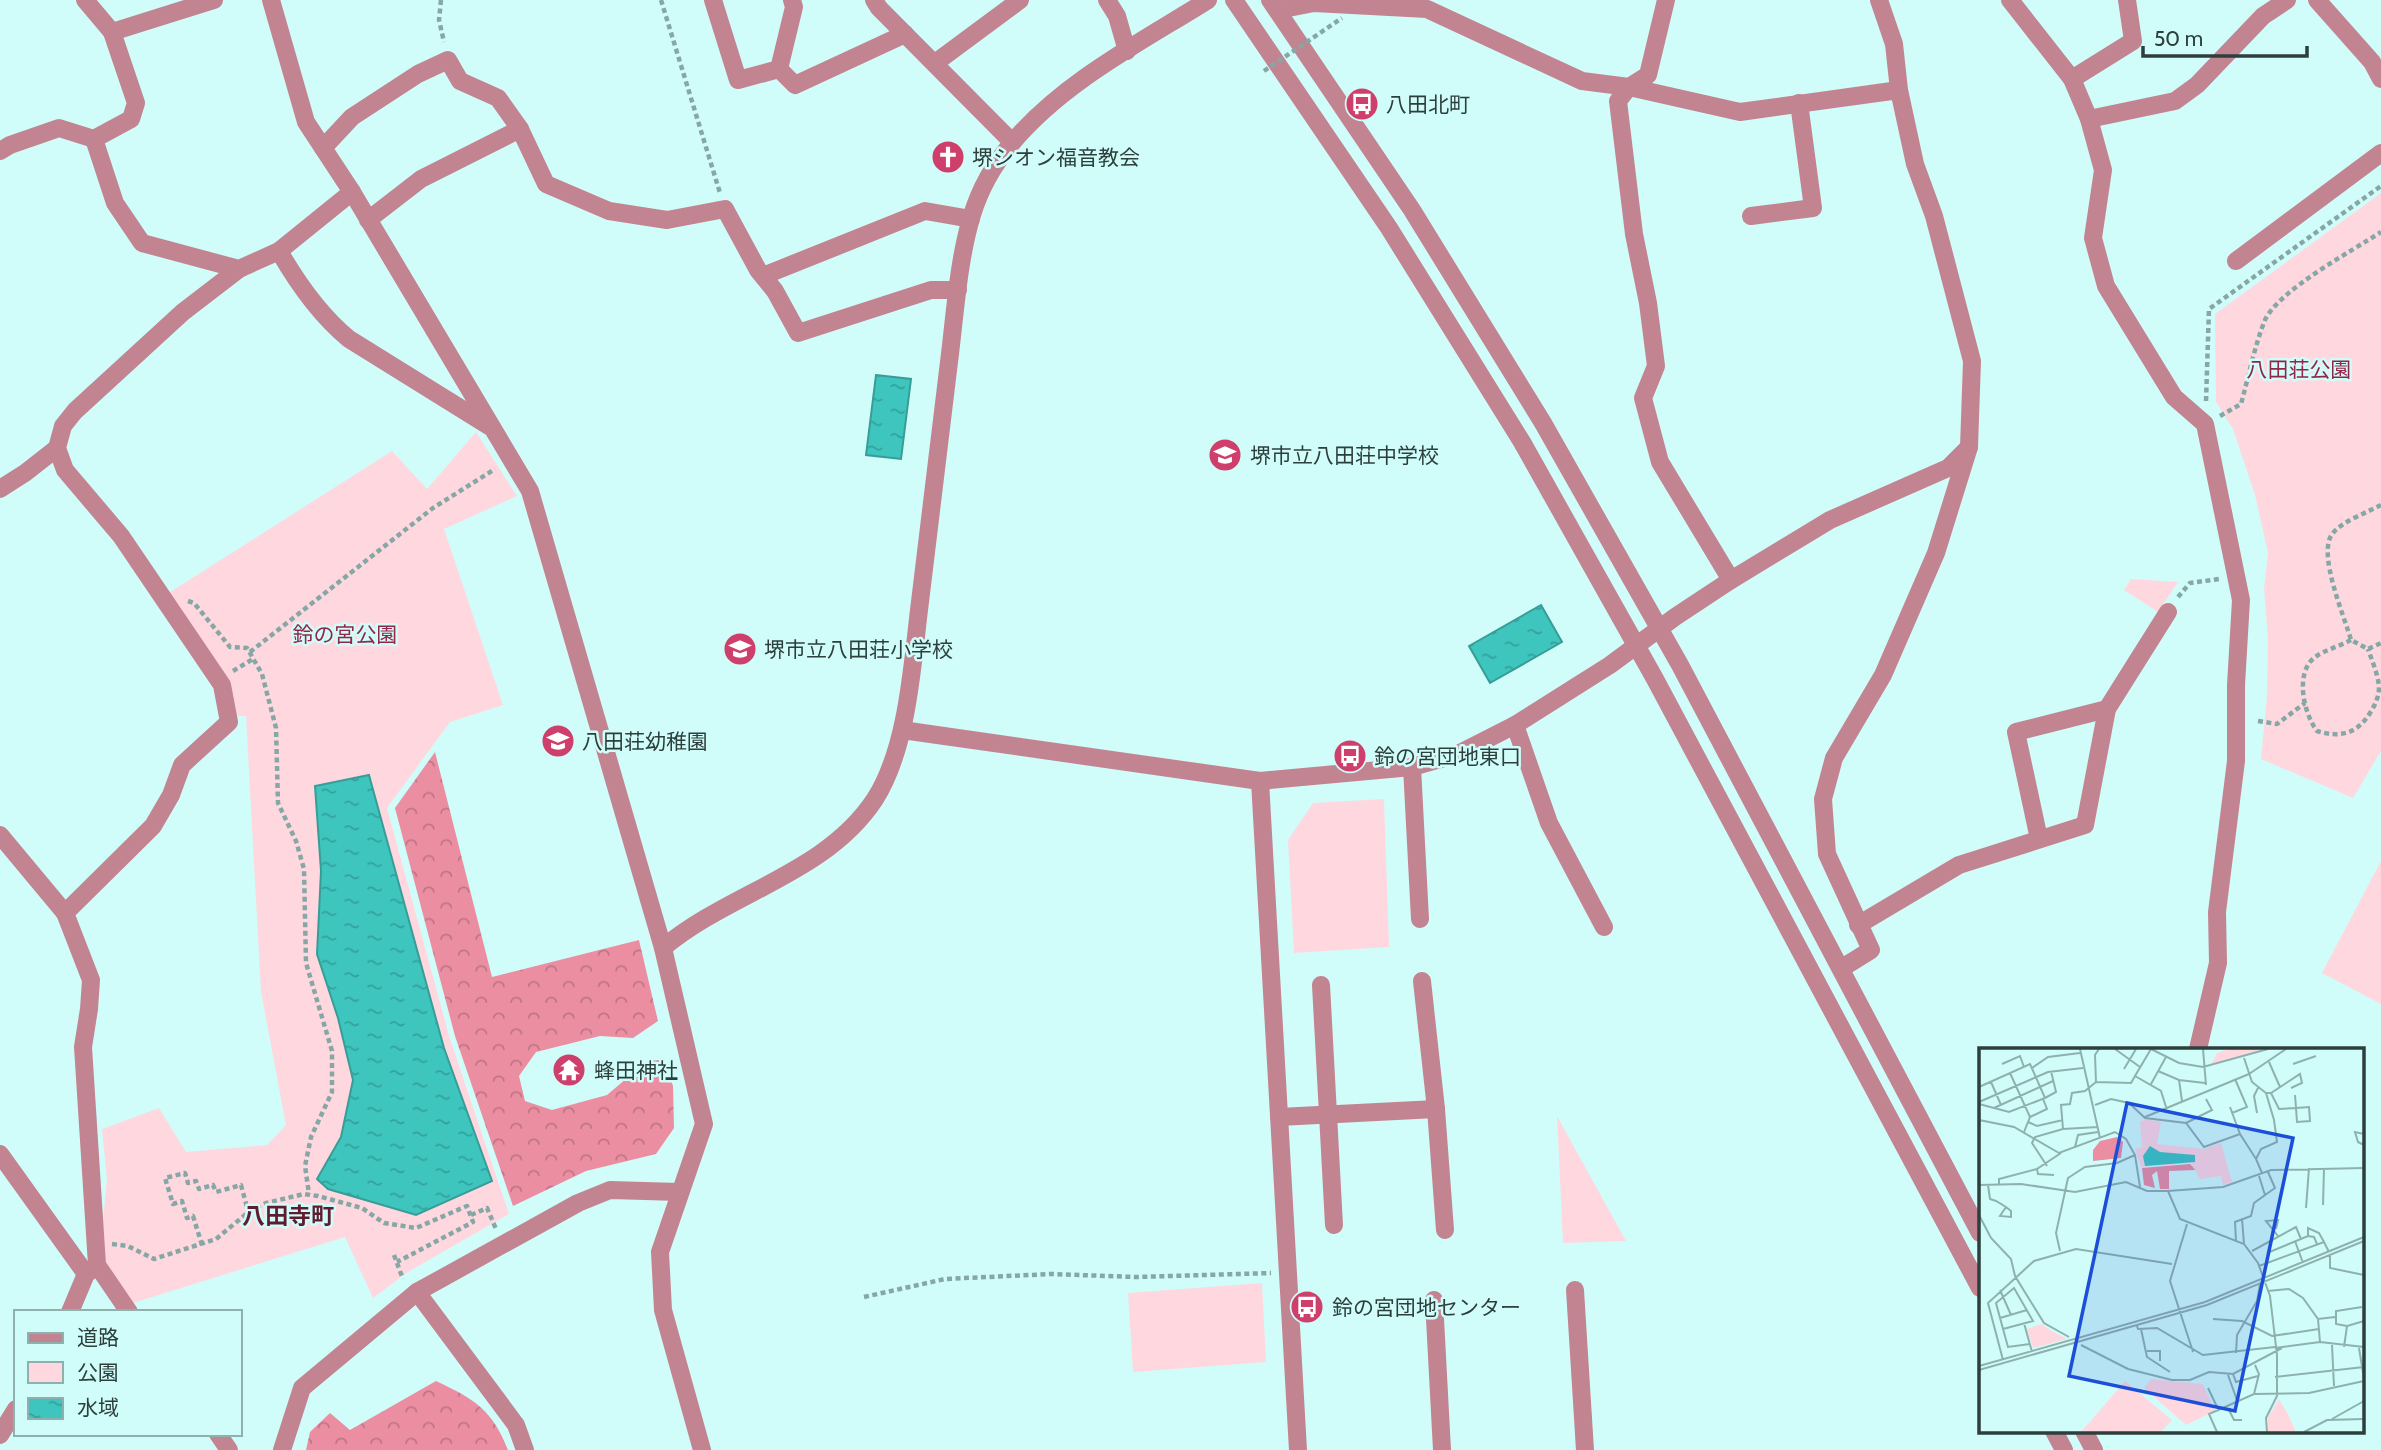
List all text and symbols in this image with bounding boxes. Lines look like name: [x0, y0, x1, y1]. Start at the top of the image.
scale bar: [2143, 14, 2308, 58]
text: 50 m: [2154, 26, 2203, 51]
bus stop icon: 八田北町: [1343, 85, 1381, 123]
place label: 八田北町: [1386, 92, 1470, 117]
church icon: 堺シオン福音教会: [929, 138, 967, 176]
place label: 堺シオン福音教会: [972, 145, 1140, 170]
park label: 八田荘公園: [2247, 357, 2352, 382]
school or university icon: 堺市立八田荘中学校: [1206, 436, 1244, 474]
place label: 堺市立八田荘中学校: [1250, 443, 1439, 468]
park label: 鈴の宮公園: [293, 622, 398, 647]
school or university icon: 堺市立八田荘小学校: [721, 630, 759, 668]
place label: 堺市立八田荘小学校: [764, 637, 953, 662]
school or university icon: 八田荘幼稚園: [539, 722, 577, 760]
place label: 八田荘幼稚園: [582, 729, 708, 754]
bus stop icon: 鈴の宮団地東口: [1331, 737, 1369, 775]
place label: 鈴の宮団地東口: [1374, 744, 1521, 769]
inset map: [1979, 1048, 2364, 1432]
temple icon: 蜂田神社: [550, 1051, 588, 1089]
place label: 蜂田神社: [594, 1058, 678, 1083]
district label: 八田寺町: [242, 1202, 334, 1230]
bus stop icon: 鈴の宮団地センター: [1288, 1288, 1326, 1326]
place label: 鈴の宮団地センター: [1332, 1295, 1521, 1320]
legend: [14, 1310, 242, 1436]
text: 道路: [77, 1325, 119, 1350]
text: 公園: [77, 1360, 119, 1385]
text: 水域: [77, 1395, 119, 1420]

